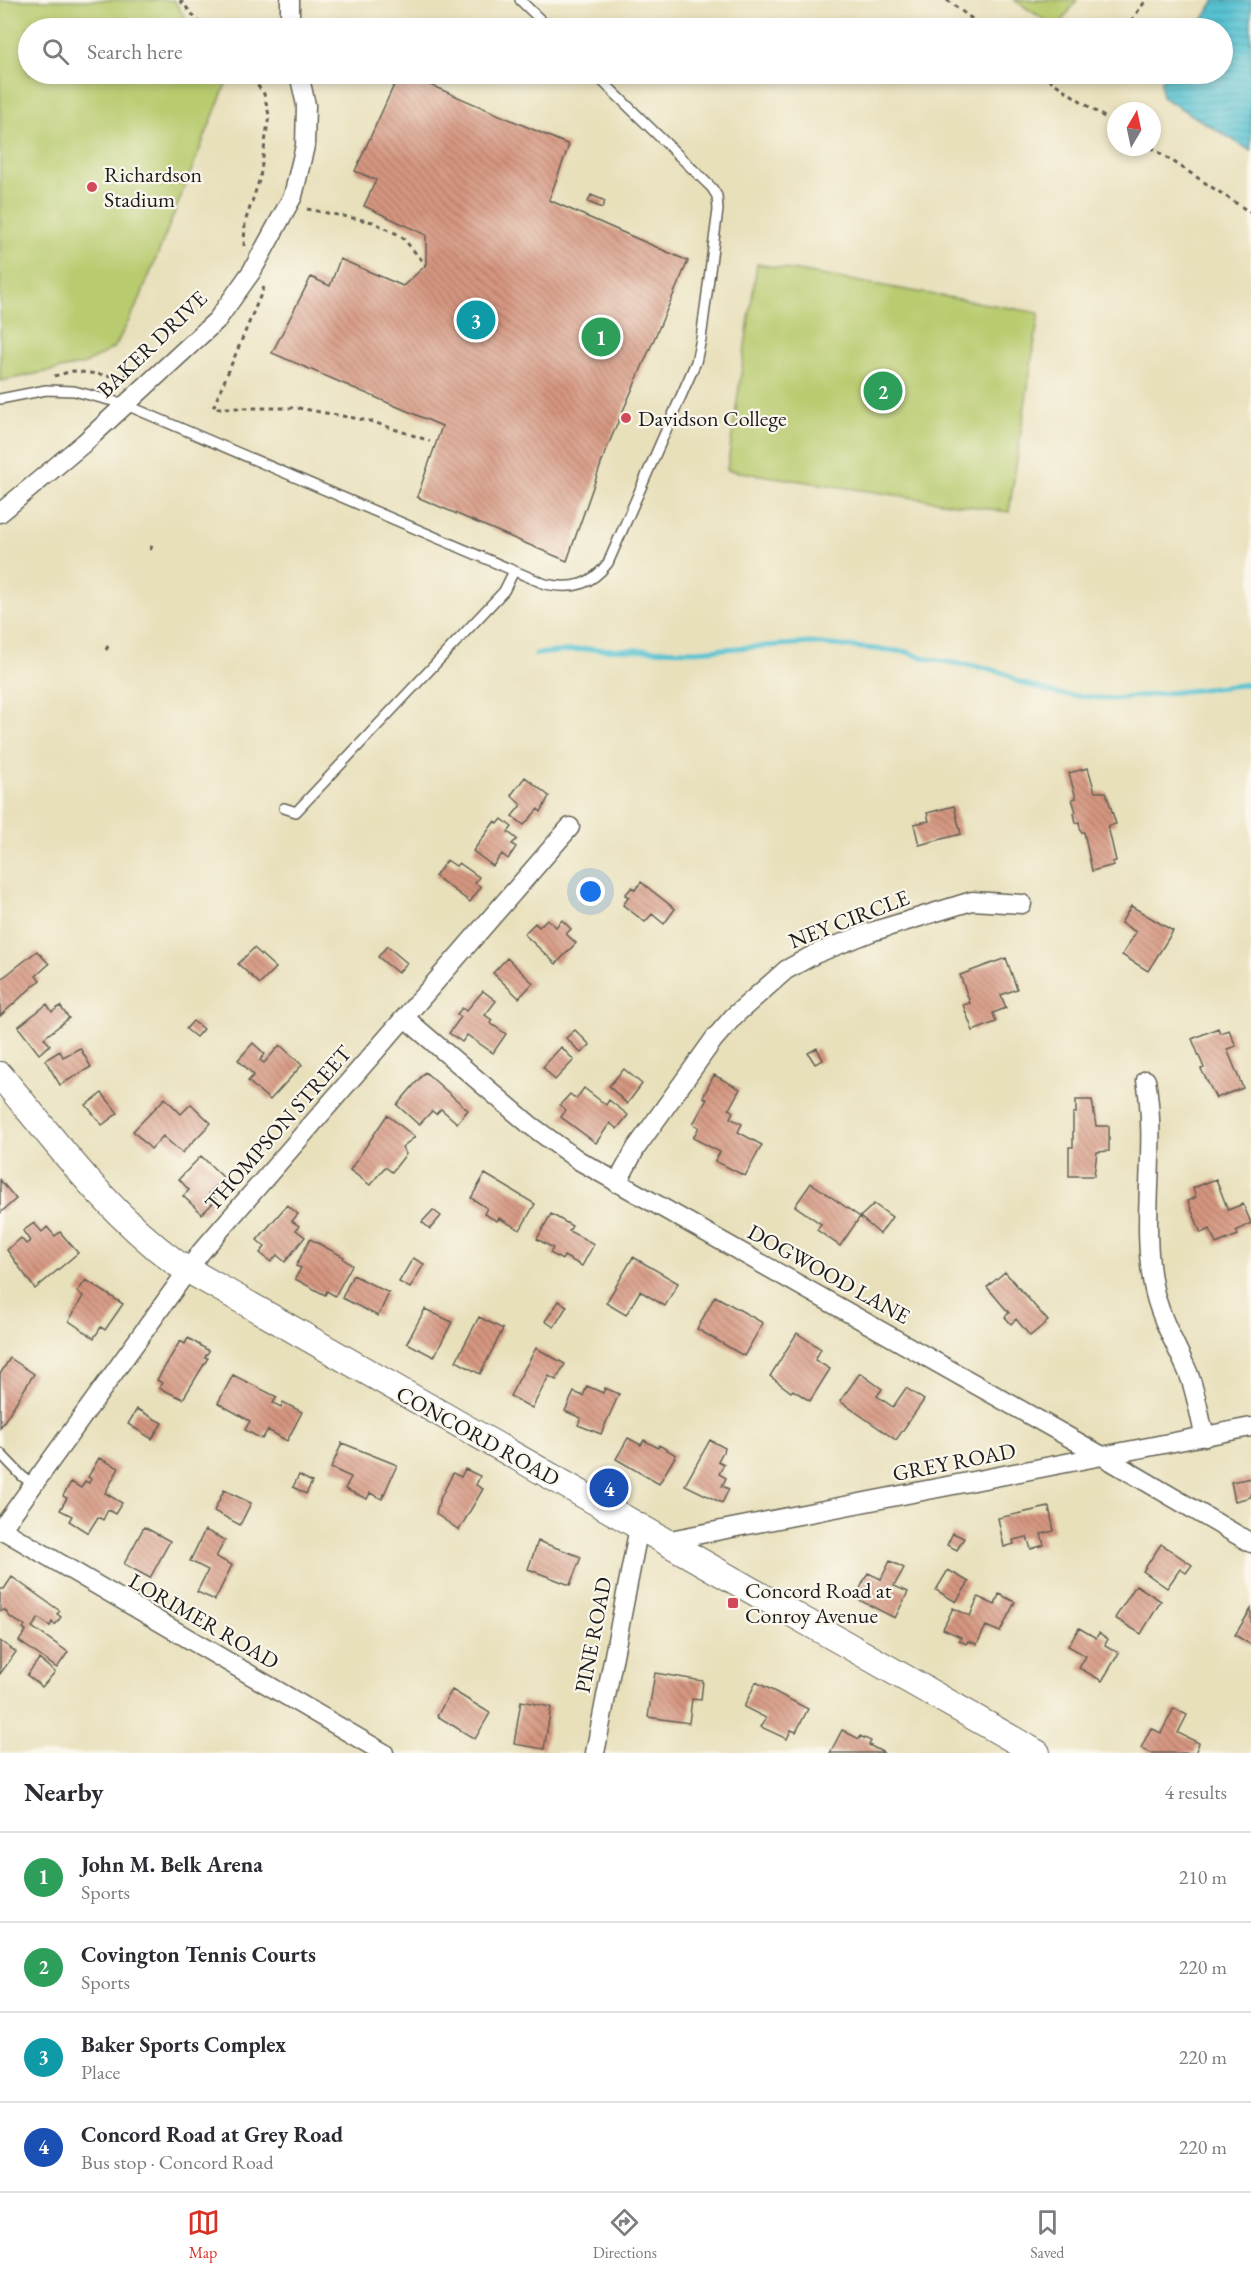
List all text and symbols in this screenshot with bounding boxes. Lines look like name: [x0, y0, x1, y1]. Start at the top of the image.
search box: [18, 18, 1233, 84]
icon: search: [39, 35, 72, 68]
text: Search here: [87, 37, 182, 66]
north arrow: [1107, 102, 1161, 156]
place label: Richardson Stadium: [104, 160, 203, 214]
marker: Richardson Stadium: [85, 180, 99, 194]
street label: BAKER DRIVE: [91, 284, 213, 404]
pin: 3: [456, 298, 496, 342]
pin: 1: [582, 314, 620, 360]
pin: 2: [864, 368, 902, 414]
place label: Davidson College: [638, 404, 787, 433]
marker: Davidson College: [619, 411, 633, 425]
your location: [576, 877, 605, 906]
street label: NEY CIRCLE: [785, 883, 913, 955]
street label: THOMPSON STREET: [198, 1039, 358, 1217]
street label: DOGWOOD LANE: [743, 1217, 915, 1331]
street label: CONCORD ROAD: [391, 1379, 565, 1493]
street label: GREY ROAD: [890, 1436, 1018, 1488]
pin: 4: [590, 1466, 628, 1510]
street label: LORIMER ROAD: [124, 1566, 284, 1676]
street label: PINE ROAD: [568, 1575, 618, 1695]
place label: Concord Road at Conroy Avenue: [745, 1576, 892, 1630]
marker: Concord Road at Conroy Avenue: [726, 1596, 740, 1610]
text: Nearby: [24, 1775, 104, 1809]
text: 4 results: [1164, 1779, 1227, 1805]
text: John M. Belk Arena: [81, 1850, 263, 1879]
text: 1: [38, 1864, 49, 1890]
text: 210 m: [1179, 1864, 1227, 1890]
text: Sports: [81, 1879, 130, 1905]
text: Covington Tennis Courts: [81, 1940, 316, 1969]
text: 2: [38, 1954, 49, 1980]
text: 220 m: [1179, 1954, 1227, 1980]
text: Sports: [81, 1969, 130, 1995]
text: Baker Sports Complex: [81, 2030, 286, 2059]
text: 3: [38, 2044, 49, 2070]
text: 220 m: [1179, 2044, 1227, 2070]
text: Place: [81, 2059, 120, 2085]
text: Concord Road at Grey Road: [81, 2120, 343, 2149]
text: 4: [38, 2134, 49, 2160]
text: 220 m: [1179, 2134, 1227, 2160]
text: Bus stop · Concord Road: [81, 2149, 274, 2175]
tab: Map: [187, 2206, 220, 2263]
tab: Directions: [593, 2206, 657, 2263]
tab: Saved: [1030, 2206, 1064, 2263]

